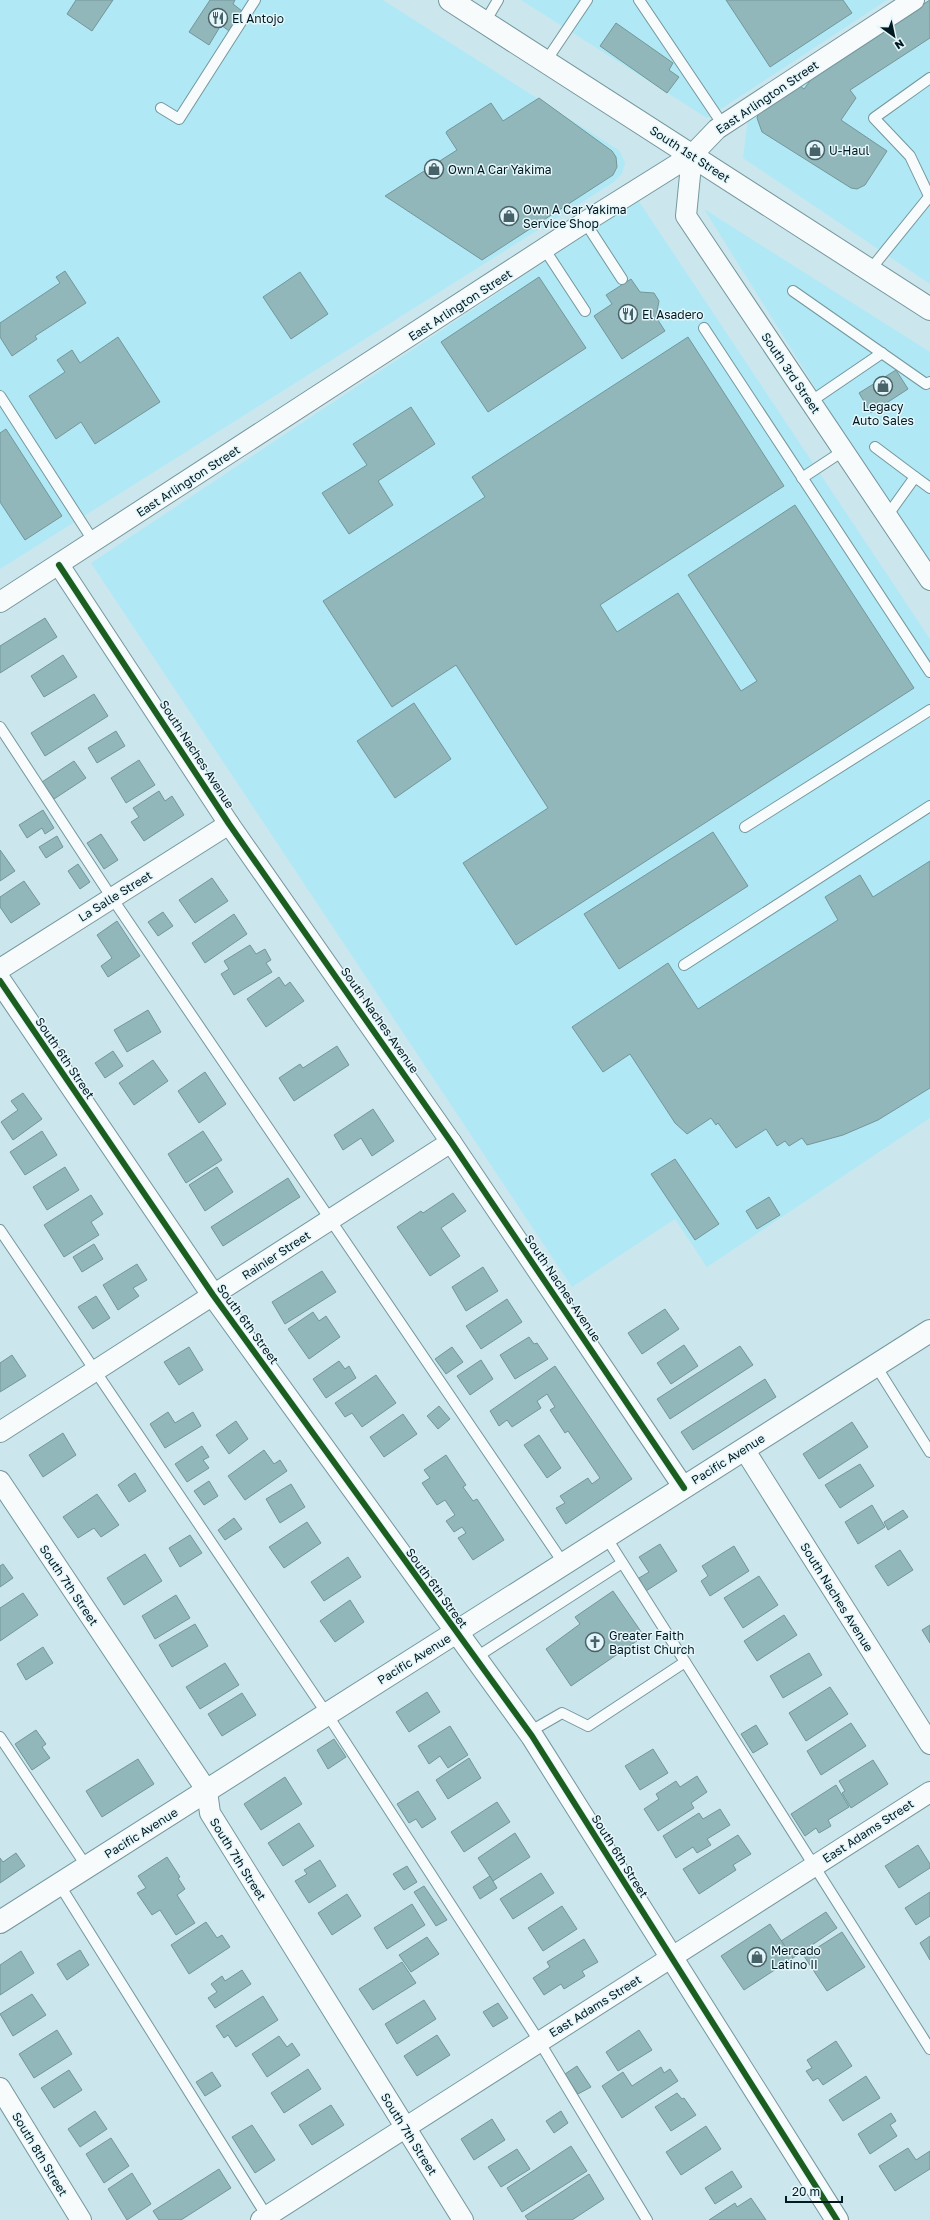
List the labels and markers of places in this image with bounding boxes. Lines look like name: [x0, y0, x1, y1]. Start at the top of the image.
restaurant icon: El Antojo: [207, 7, 229, 29]
place label: El Antojo: [232, 11, 284, 26]
shop icon: U-Haul: [804, 139, 826, 161]
place label: U-Haul: [829, 143, 869, 158]
shop icon: Own A Car Yakima: [423, 158, 445, 180]
place label: Own A Car Yakima: [448, 162, 552, 177]
place label: Own A Car Yakima Service Shop: [523, 202, 627, 231]
shop icon: Own A Car Yakima Service Shop: [498, 205, 520, 227]
restaurant icon: El Asadero: [617, 303, 639, 325]
place label: El Asadero: [642, 307, 703, 322]
shop icon: Legacy Auto Sales: [872, 375, 894, 397]
place label: Legacy Auto Sales: [852, 399, 914, 428]
place label: Greater Faith Baptist Church: [609, 1628, 695, 1657]
church icon: Greater Faith Baptist Church: [584, 1631, 606, 1653]
place label: Mercado Latino II: [771, 1943, 821, 1972]
shop icon: Mercado Latino II: [746, 1946, 768, 1968]

